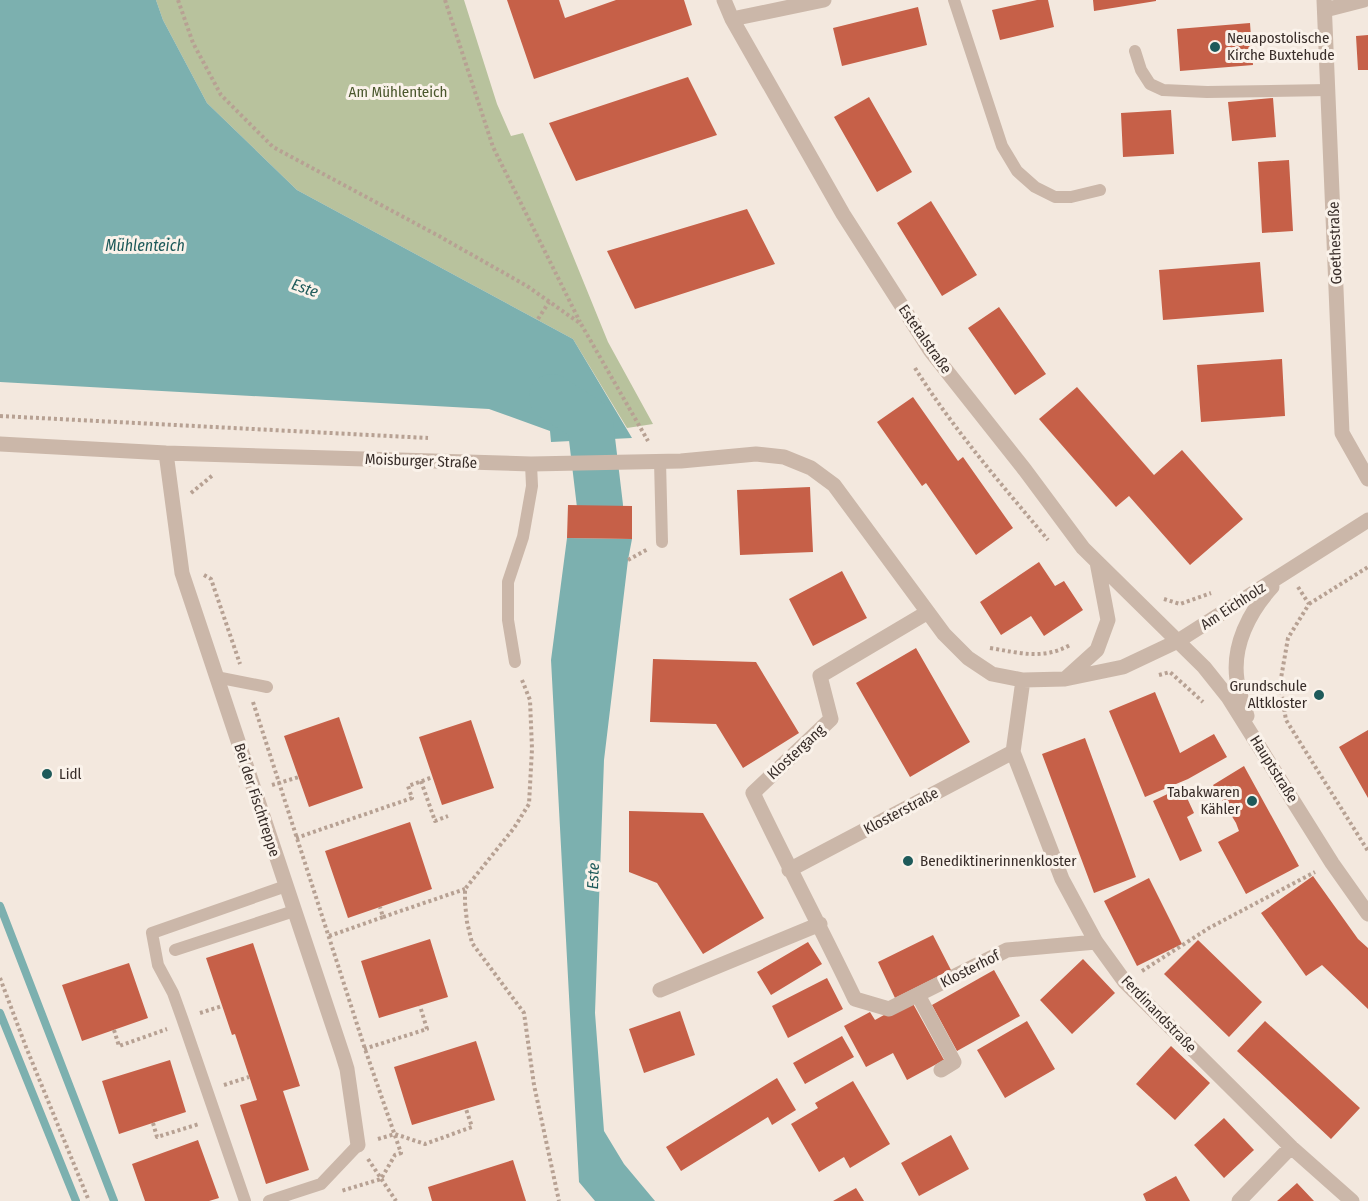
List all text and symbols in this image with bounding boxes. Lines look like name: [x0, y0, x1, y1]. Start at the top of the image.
place label: Neuapostolische Kirche Buxtehude: [1227, 29, 1335, 64]
marker: Neuapostolische Kirche Buxtehude: [1208, 40, 1222, 54]
park label: Am Mühlenteich: [349, 83, 447, 101]
street label: Goethestraße: [1325, 201, 1345, 285]
water label: Mühlenteich: [105, 236, 185, 255]
water label: Este: [289, 275, 321, 301]
street label: Estetalstraße: [895, 301, 955, 377]
street label: Moisburger Straße: [364, 450, 478, 472]
street label: Am Eichholz: [1197, 578, 1269, 634]
place label: Grundschule Altkloster: [1230, 677, 1308, 712]
marker: Grundschule Altkloster: [1312, 688, 1326, 702]
street label: Klostergang: [763, 721, 829, 783]
street label: Hauptstraße: [1246, 732, 1302, 806]
street label: Bei der Fischtreppe: [230, 741, 284, 859]
place label: Lidl: [59, 765, 81, 783]
marker: Lidl: [40, 767, 54, 781]
place label: Tabakwaren Kähler: [1167, 783, 1241, 818]
street label: Klosterstraße: [861, 784, 941, 838]
marker: Tabakwaren Kähler: [1245, 794, 1259, 808]
place label: Benediktinerinnenkloster: [920, 852, 1077, 870]
marker: Benediktinerinnenkloster: [901, 854, 915, 868]
water label: Este: [583, 862, 603, 890]
street label: Klosterhof: [937, 946, 1004, 992]
street label: Ferdinandstraße: [1118, 972, 1200, 1056]

